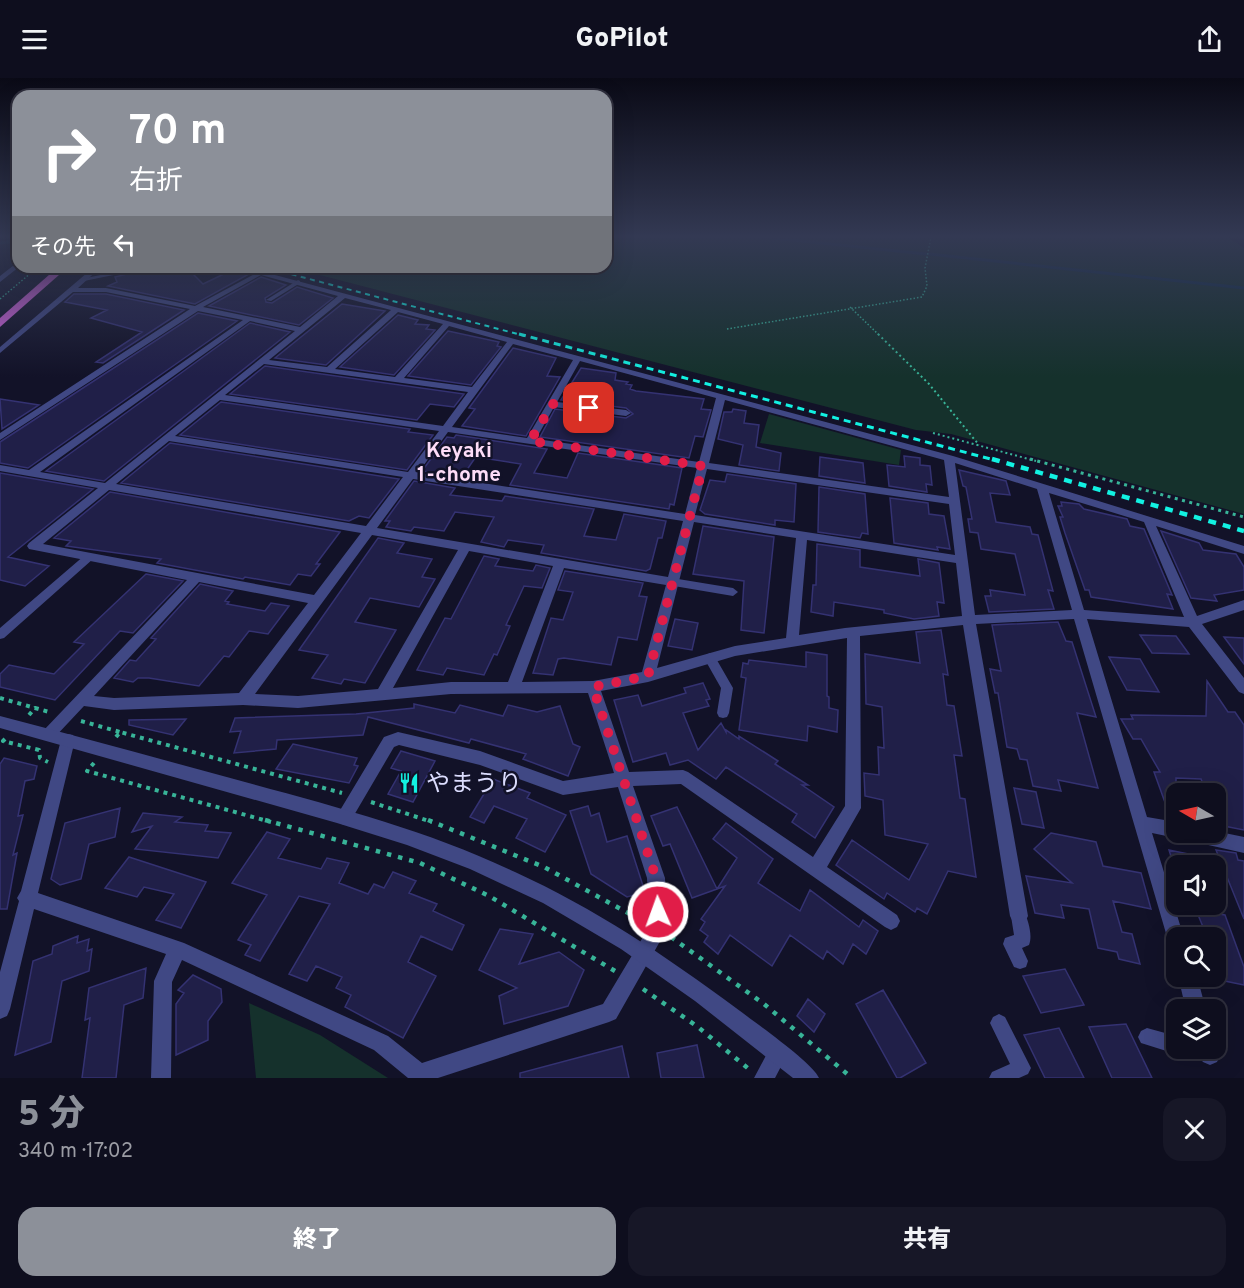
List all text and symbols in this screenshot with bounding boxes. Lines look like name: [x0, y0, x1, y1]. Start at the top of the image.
text: GoPilot: [576, 22, 668, 56]
icon: menu: [18, 23, 51, 56]
icon: share: [1193, 23, 1226, 56]
text: 70 m: [129, 106, 227, 159]
icon: right: [30, 114, 108, 192]
text: 右折: [129, 165, 183, 199]
icon: left: [108, 228, 141, 261]
text: その先: [30, 235, 96, 262]
pin: [563, 382, 614, 433]
icon: arrive: [572, 391, 605, 424]
district label: Keyaki 1-chome: [417, 438, 501, 489]
place label: やまうり: [426, 770, 522, 800]
restaurant icon: やまうり: [397, 771, 421, 795]
north arrow: [1166, 783, 1226, 843]
map controls: [1166, 783, 1226, 1059]
button: sound: [1166, 855, 1226, 915]
position arrow: [626, 880, 690, 944]
button: search: [1166, 927, 1226, 987]
button: layers: [1166, 999, 1226, 1059]
text: 5 分: [18, 1093, 85, 1139]
button: close: [1163, 1098, 1226, 1161]
text: 340 m · 17:02: [18, 1139, 133, 1165]
button: 終了: [18, 1207, 616, 1276]
button: 共有: [628, 1207, 1226, 1276]

